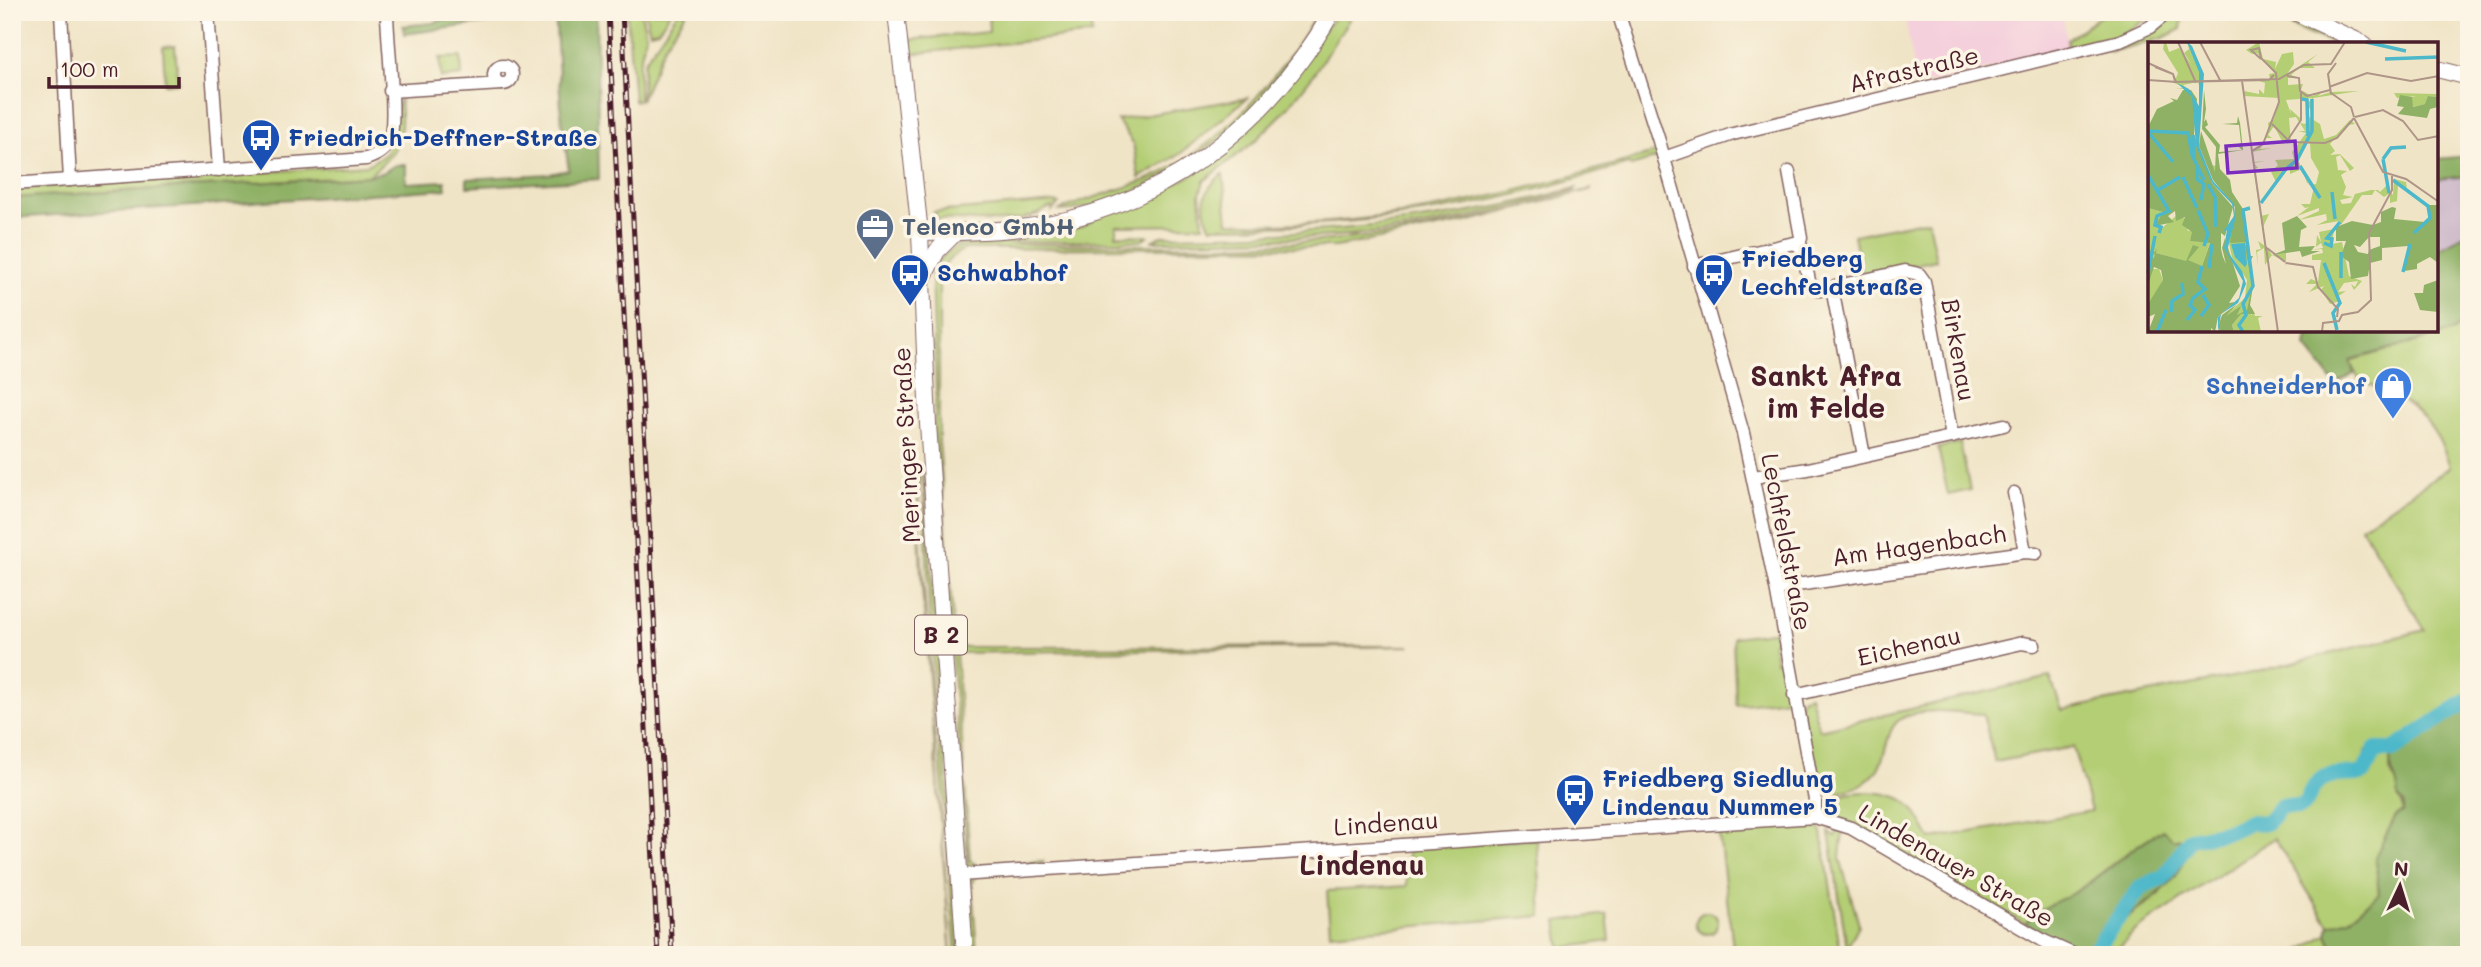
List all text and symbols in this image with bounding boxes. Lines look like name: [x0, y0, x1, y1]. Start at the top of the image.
street label: Afrastraße: [1846, 39, 1982, 99]
inset map: [2148, 42, 2439, 332]
scale bar: [49, 46, 178, 90]
text: 100 m: [60, 55, 119, 82]
bus stop icon: Friedrich-Deffner-Straße: [240, 117, 282, 172]
place label: Friedrich-Deffner-Straße: [288, 121, 598, 152]
office icon: Telenco GmbH: [854, 206, 896, 261]
place label: Telenco GmbH: [902, 210, 1075, 241]
place label: Friedberg Lechfeldstraße: [1741, 242, 1923, 301]
bus stop icon: Schwabhof: [889, 252, 931, 307]
bus stop icon: Friedberg Lechfeldstraße: [1693, 252, 1735, 307]
place label: Schwabhof: [937, 256, 1068, 287]
street label: Birkenau: [1935, 296, 1984, 403]
street label: Meringer Straße: [885, 346, 926, 544]
district label: Sankt Afra im Felde: [1750, 357, 1902, 425]
shop icon: Schneiderhof: [2372, 365, 2414, 420]
place label: Schneiderhof: [2206, 369, 2367, 400]
street label: Lechfeldstraße: [1755, 450, 1820, 633]
street label: Am Hagenbach: [1830, 517, 2008, 572]
road number: B 2: [915, 615, 967, 654]
street label: Eichenau: [1854, 619, 1963, 672]
place label: Friedberg Siedlung Lindenau Nummer 5: [1602, 762, 1838, 821]
bus stop icon: Friedberg Siedlung Lindenau Nummer 5: [1554, 772, 1596, 827]
street label: Lindenauer Straße: [1854, 796, 2060, 933]
street label: Lindenau: [1333, 803, 1439, 842]
district label: Lindenau: [1299, 846, 1425, 882]
north arrow: [2366, 852, 2436, 922]
text: N: [2393, 856, 2409, 882]

